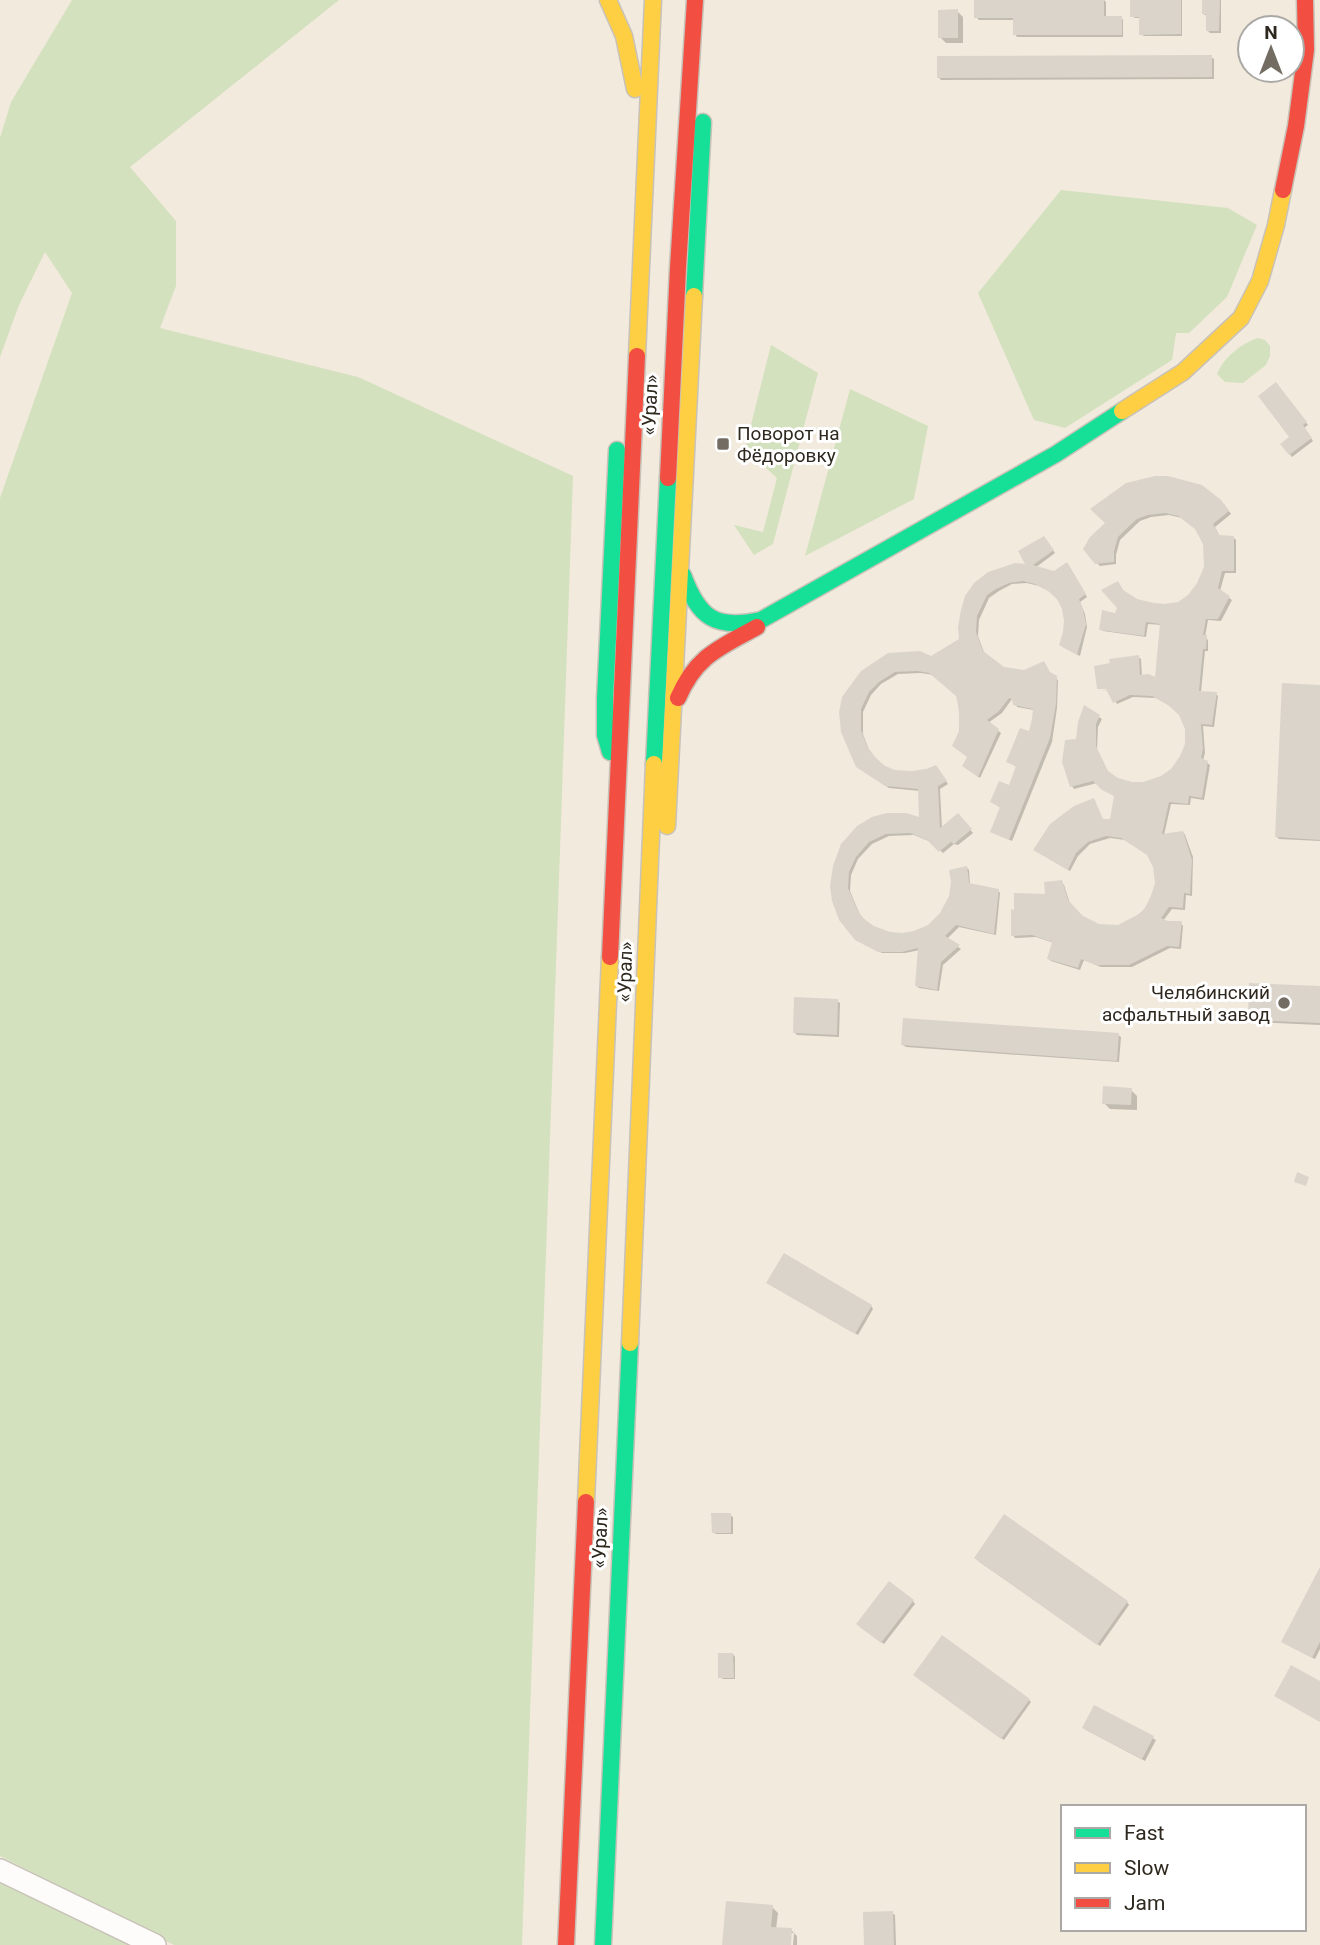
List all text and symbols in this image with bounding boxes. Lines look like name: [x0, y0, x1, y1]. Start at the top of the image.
north arrow: [1236, 14, 1306, 84]
text: N: [1264, 21, 1278, 44]
street label: «Урал»: [637, 374, 663, 436]
place label: Поворот на Фёдоровку: [737, 422, 840, 467]
marker: Поворот на Фёдоровку: [715, 436, 731, 452]
street label: «Урал»: [612, 941, 638, 1003]
place label: Челябинский асфальтный завод: [1102, 981, 1270, 1026]
marker: Челябинский асфальтный завод: [1276, 995, 1292, 1011]
street label: «Урал»: [587, 1507, 613, 1569]
legend: [1061, 1805, 1306, 1931]
text: Fast: [1124, 1821, 1165, 1845]
text: Slow: [1124, 1856, 1170, 1880]
text: Jam: [1124, 1891, 1165, 1915]

